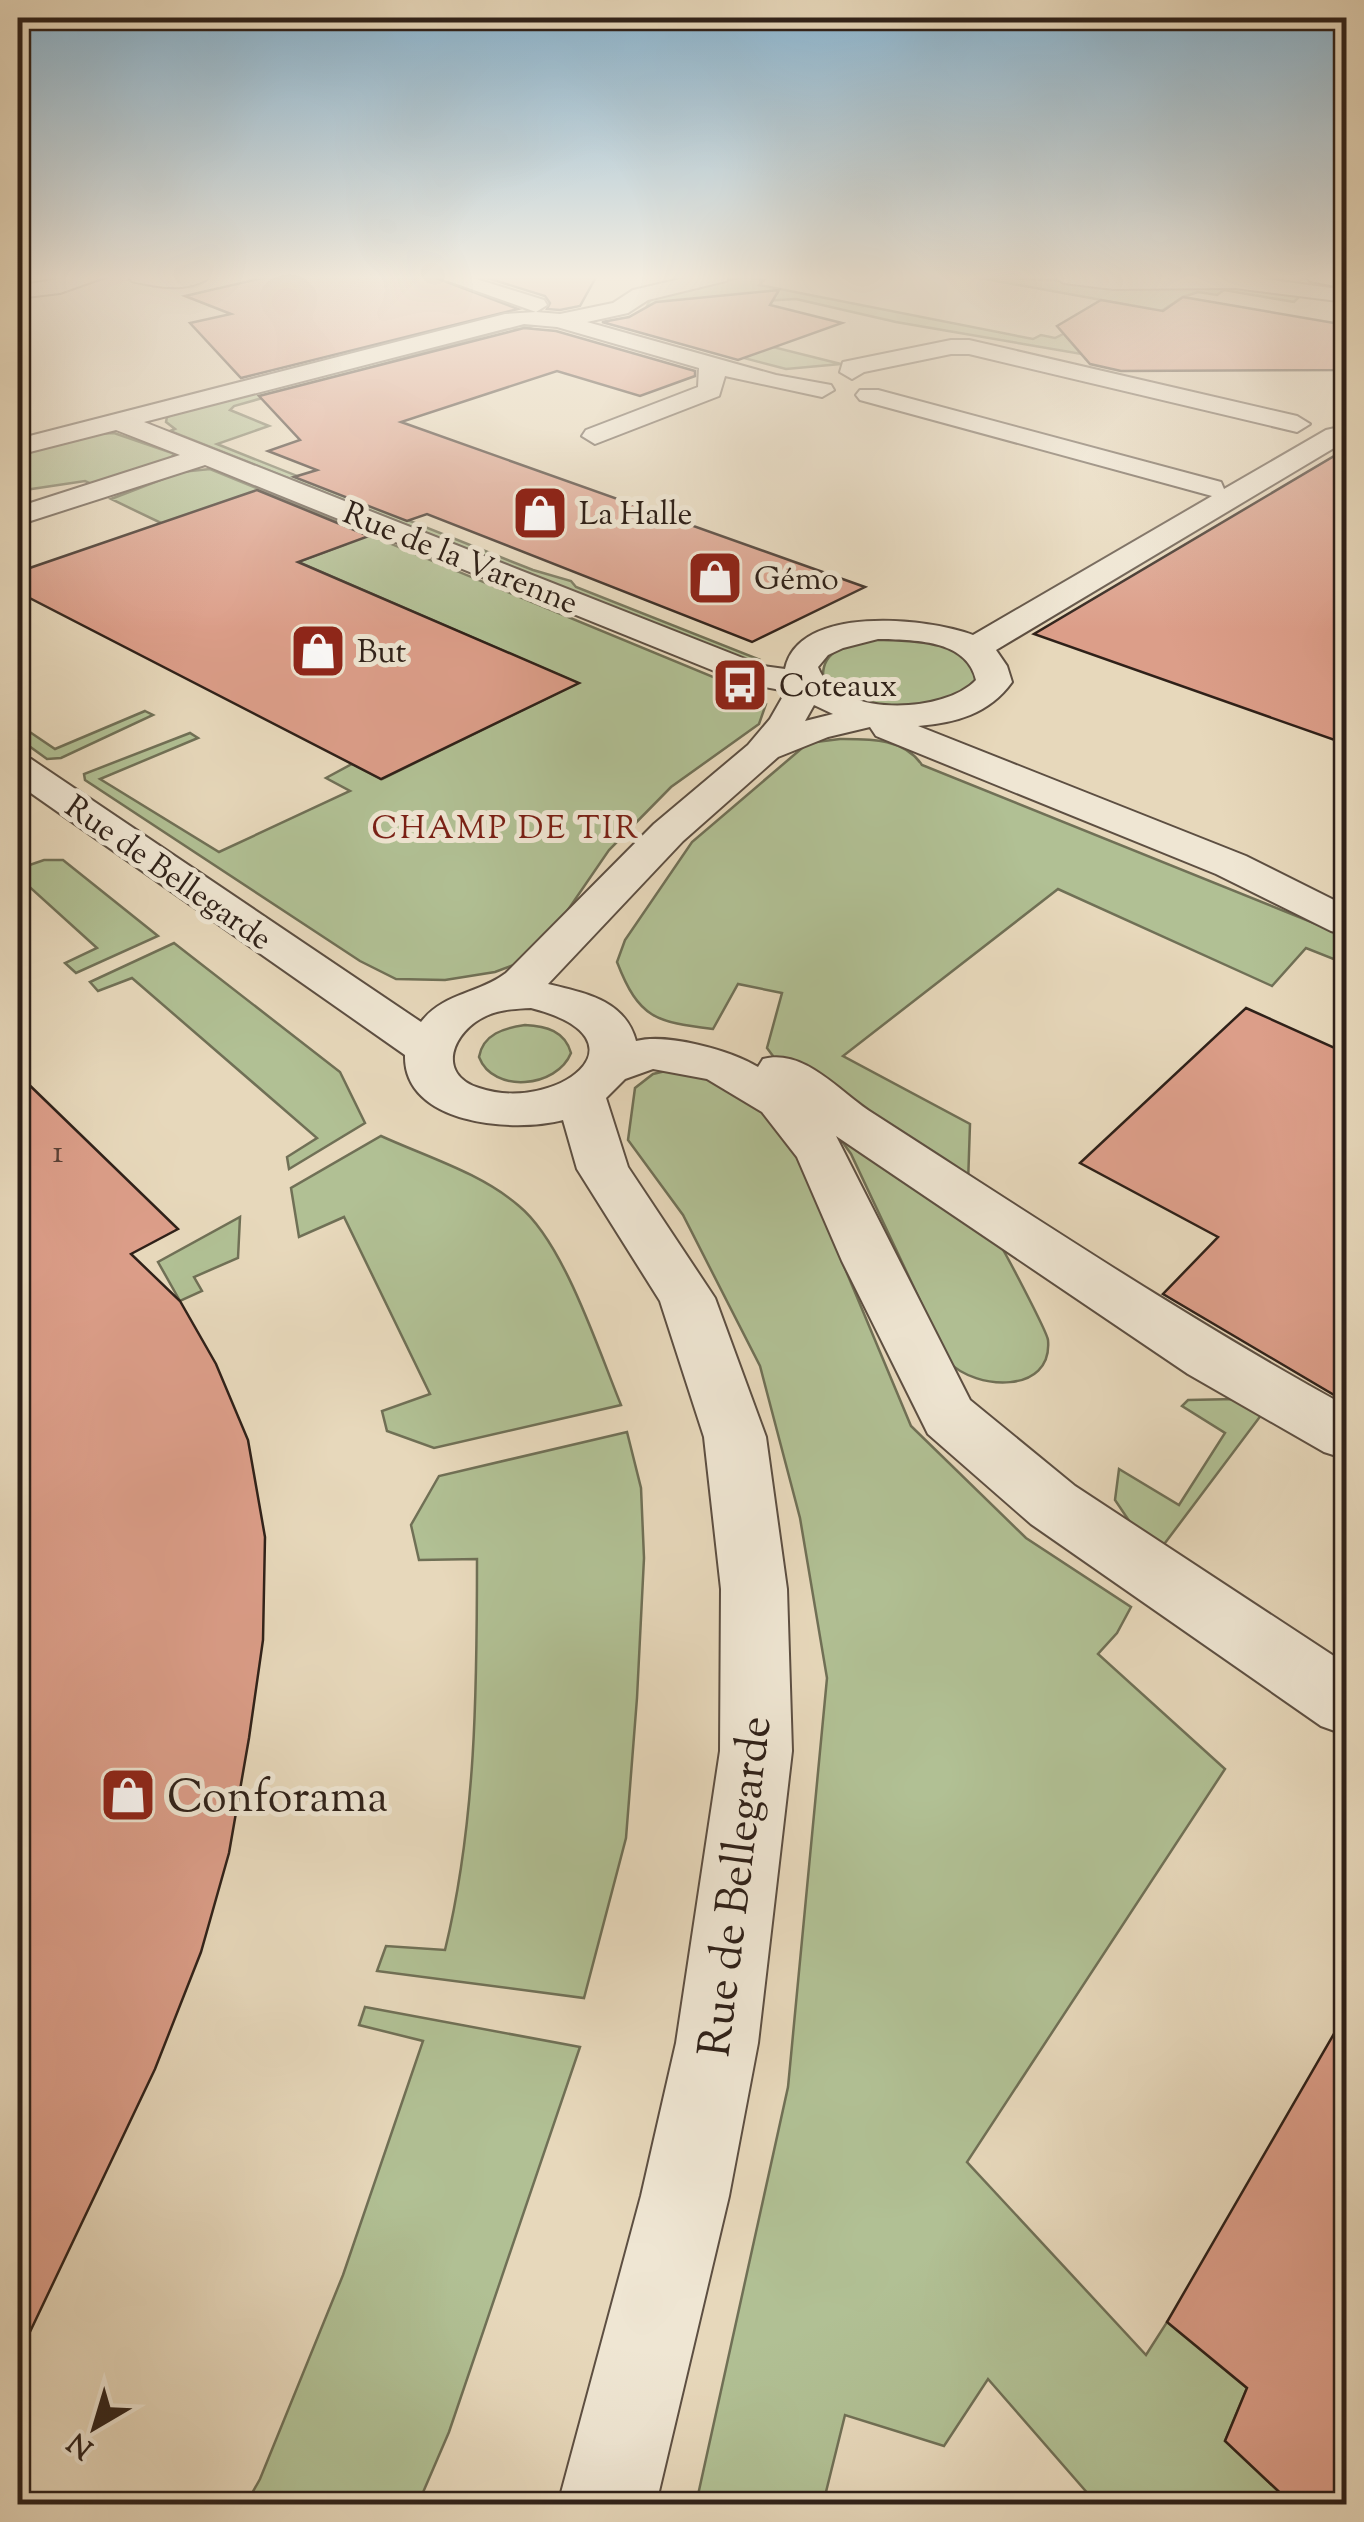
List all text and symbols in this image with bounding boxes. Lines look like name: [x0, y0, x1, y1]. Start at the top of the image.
shop icon: La Halle: [510, 483, 570, 543]
street label: Rue de la Varenne: [335, 492, 584, 628]
place label: La Halle: [579, 493, 692, 539]
shop icon: Gémo: [685, 548, 745, 608]
place label: Gémo: [754, 558, 839, 604]
shop icon: But: [288, 621, 348, 681]
place label: But: [357, 631, 407, 677]
bus stop icon: Coteaux: [710, 655, 770, 715]
place label: Coteaux: [779, 665, 897, 711]
street label: Rue de Bellegarde: [54, 786, 280, 963]
district label: CHAMP DE TIR: [372, 807, 640, 853]
house number: 1: [53, 1131, 64, 1177]
street label: Rue de Bellegarde: [685, 1713, 792, 2061]
shop icon: Conforama: [98, 1765, 158, 1825]
place label: Conforama: [167, 1768, 388, 1833]
north arrow: [45, 2377, 145, 2477]
text: N: [60, 2422, 103, 2467]

